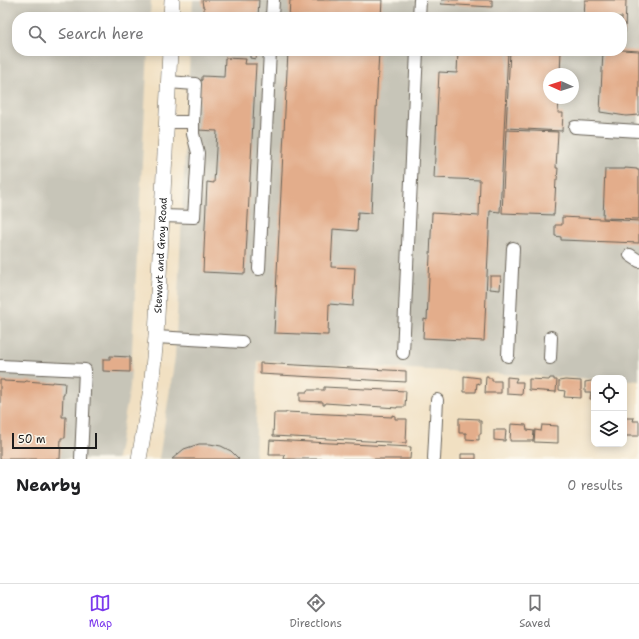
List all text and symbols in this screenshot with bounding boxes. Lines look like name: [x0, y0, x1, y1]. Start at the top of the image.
search box: [12, 12, 627, 56]
icon: search: [26, 23, 48, 45]
text: Search here: [58, 24, 144, 44]
north arrow: [543, 68, 579, 104]
street label: Stewart and Gray Road: [151, 196, 169, 314]
map controls: [591, 375, 627, 447]
button: locate: [591, 375, 627, 411]
button: layers: [591, 411, 627, 447]
scale bar: [12, 431, 97, 450]
text: 50 m: [18, 432, 46, 447]
text: Nearby: [16, 474, 81, 496]
text: 0 results: [567, 477, 623, 494]
tab: Map: [89, 592, 112, 631]
tab: Directions: [289, 592, 342, 631]
tab: Saved: [519, 592, 550, 631]

